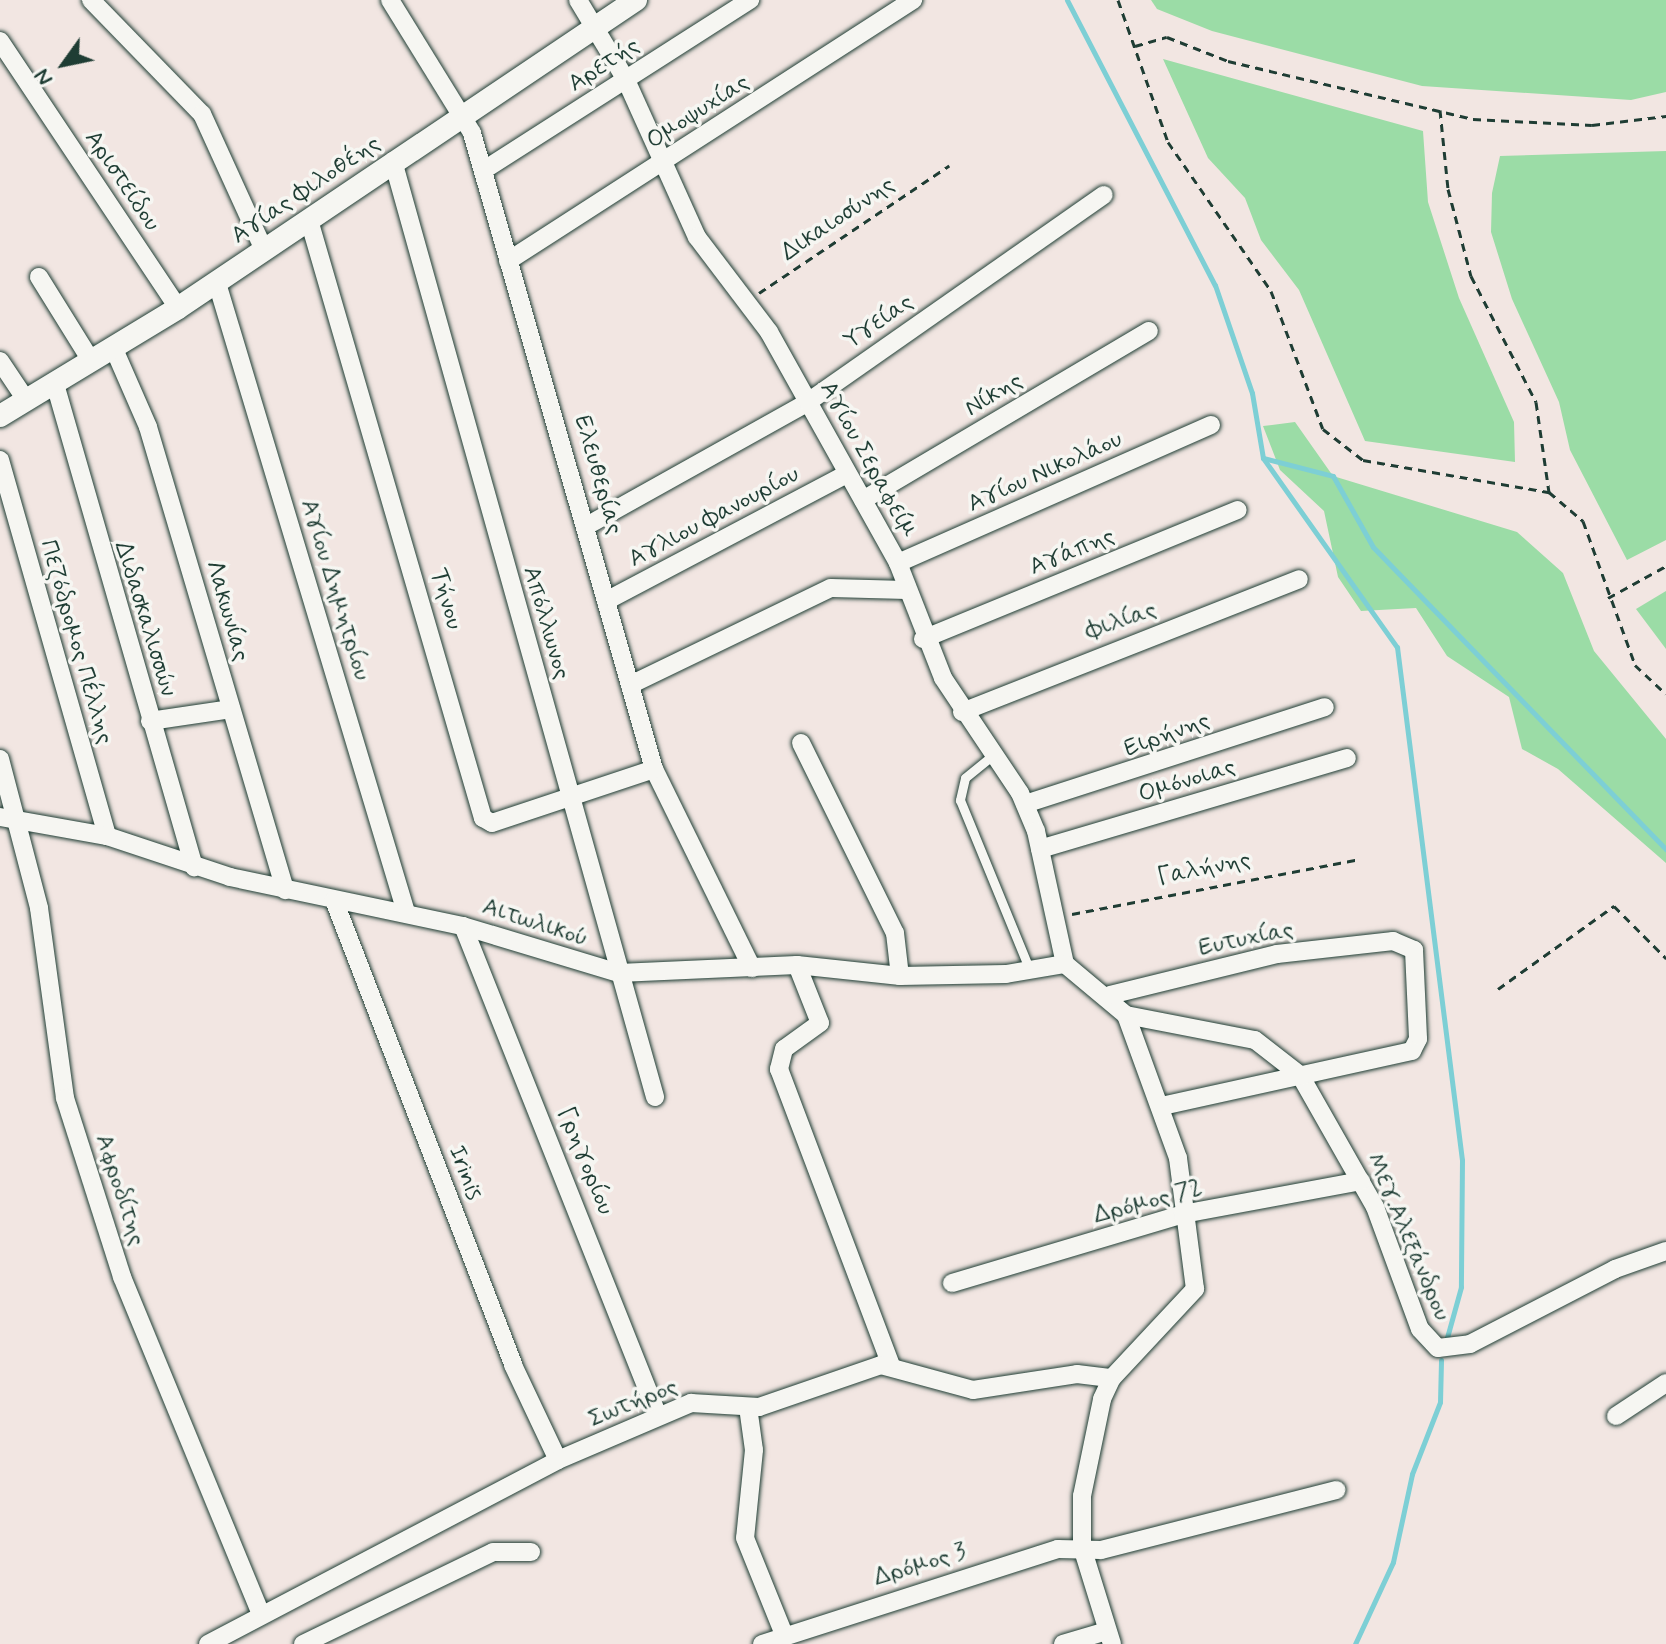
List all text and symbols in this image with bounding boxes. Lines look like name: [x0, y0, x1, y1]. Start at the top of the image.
north arrow: [24, 24, 104, 104]
street label: Αρετής: [563, 31, 645, 99]
text: N: [28, 63, 60, 91]
street label: Ομοψυχίας: [641, 68, 755, 156]
street label: Αριστείδου: [78, 125, 166, 237]
street label: Αγίας Φιλοθέης: [226, 129, 386, 251]
street label: Δικαιοσύνης: [776, 171, 900, 267]
street label: Υγείας: [839, 288, 919, 356]
street label: Νίκης: [960, 367, 1028, 423]
street label: Αγίου Σεραφείμ: [813, 377, 923, 543]
street label: Ελευθερίας: [567, 412, 629, 538]
street label: Αγίου Νικολάου: [963, 425, 1127, 519]
street label: Αγλιου Φανουρίου: [624, 460, 804, 574]
street label: Αγίου Δημητρίου: [294, 496, 376, 684]
street label: Αγάπης: [1025, 522, 1119, 582]
street label: Πεζόδρομος Πέλλης: [33, 536, 119, 748]
street label: Διδασκαλισσών: [108, 538, 182, 700]
street label: Λακωνίας: [199, 557, 255, 665]
street label: Απόλλωνος: [516, 563, 576, 683]
street label: Τήνου: [424, 565, 468, 633]
street label: Φιλίας: [1082, 595, 1160, 647]
street label: Ειρήνης: [1120, 706, 1214, 764]
street label: Ομόνοιας: [1135, 753, 1239, 809]
street label: Γαλήνης: [1155, 846, 1253, 892]
street label: Αιτωλικού: [479, 892, 591, 954]
street label: Ευτυχίας: [1196, 915, 1296, 963]
street label: Γρηγορίου: [550, 1103, 620, 1219]
street label: Αφροδίτης: [88, 1131, 152, 1249]
street label: Irinis: [442, 1142, 488, 1204]
street label: Μεγ.Αλεξάνδρου: [1360, 1149, 1456, 1325]
street label: Δρόμος 72: [1090, 1174, 1206, 1230]
street label: Σωτήρος: [584, 1372, 682, 1434]
street label: Δρόμος 3: [870, 1537, 970, 1593]

